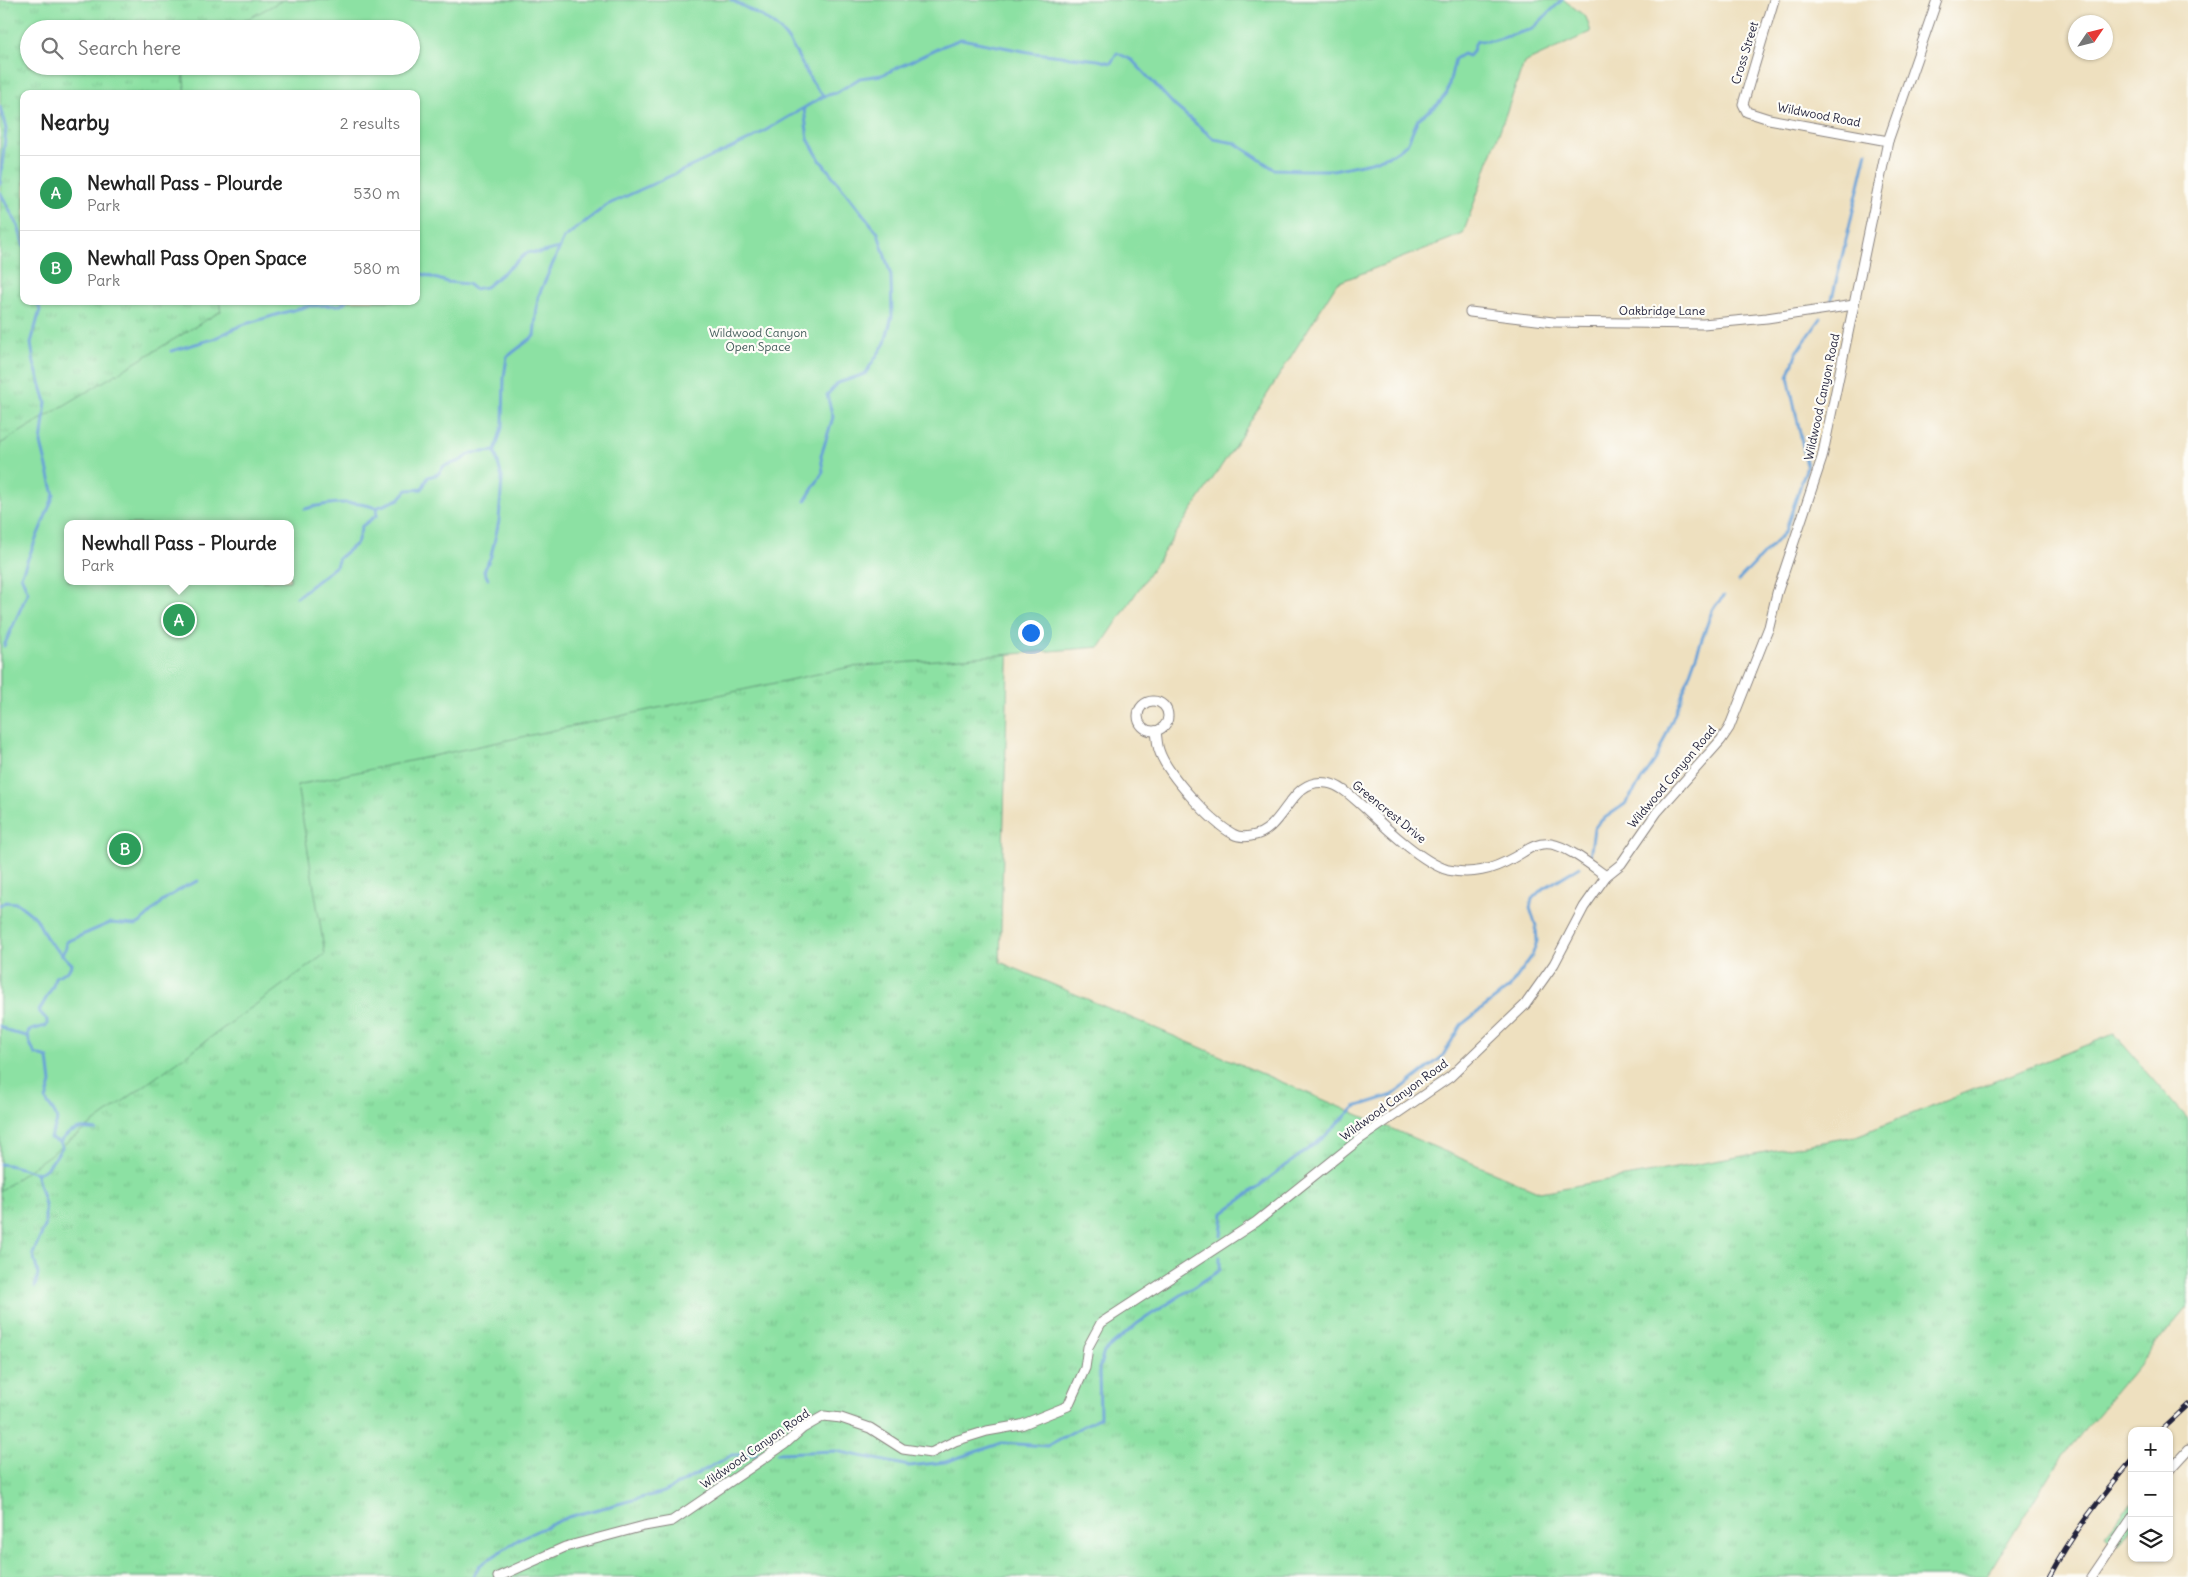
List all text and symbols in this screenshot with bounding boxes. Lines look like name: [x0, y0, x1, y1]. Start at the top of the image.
north arrow: [2068, 15, 2113, 60]
street label: Cross Street: [1728, 19, 1761, 86]
search box: [20, 20, 420, 75]
icon: search: [38, 34, 66, 62]
text: Search here: [78, 36, 181, 60]
street label: Wildwood Road: [1776, 99, 1862, 130]
text: Nearby: [40, 109, 110, 136]
text: 2 results: [340, 113, 400, 133]
text: Newhall Pass - Plourde: [87, 171, 283, 195]
text: A: [51, 183, 61, 203]
text: 530 m: [353, 183, 400, 203]
text: Park: [87, 195, 120, 215]
text: Newhall Pass Open Space: [87, 246, 307, 270]
text: B: [51, 258, 61, 278]
text: 580 m: [353, 258, 400, 278]
text: Park: [87, 270, 120, 290]
street label: Oakbridge Lane: [1619, 303, 1705, 318]
park label: Wildwood Canyon Open Space: [709, 325, 807, 354]
street label: Wildwood Canyon Road: [1801, 332, 1842, 462]
popup: [64, 520, 294, 585]
text: Newhall Pass - Plourde: [81, 531, 277, 555]
text: Park: [81, 555, 114, 575]
pin: A: [163, 601, 195, 639]
your location: [1018, 620, 1044, 646]
street label: Wildwood Canyon Road: [1624, 722, 1719, 831]
street label: Greencrest Drive: [1349, 777, 1429, 846]
pin: B: [109, 830, 141, 868]
street label: Wildwood Canyon Road: [1337, 1056, 1450, 1144]
street label: Wildwood Canyon Road: [697, 1405, 812, 1492]
map controls: [2128, 1427, 2173, 1562]
button: +: [2128, 1427, 2173, 1472]
button: −: [2128, 1472, 2173, 1517]
button: layers: [2128, 1517, 2173, 1562]

